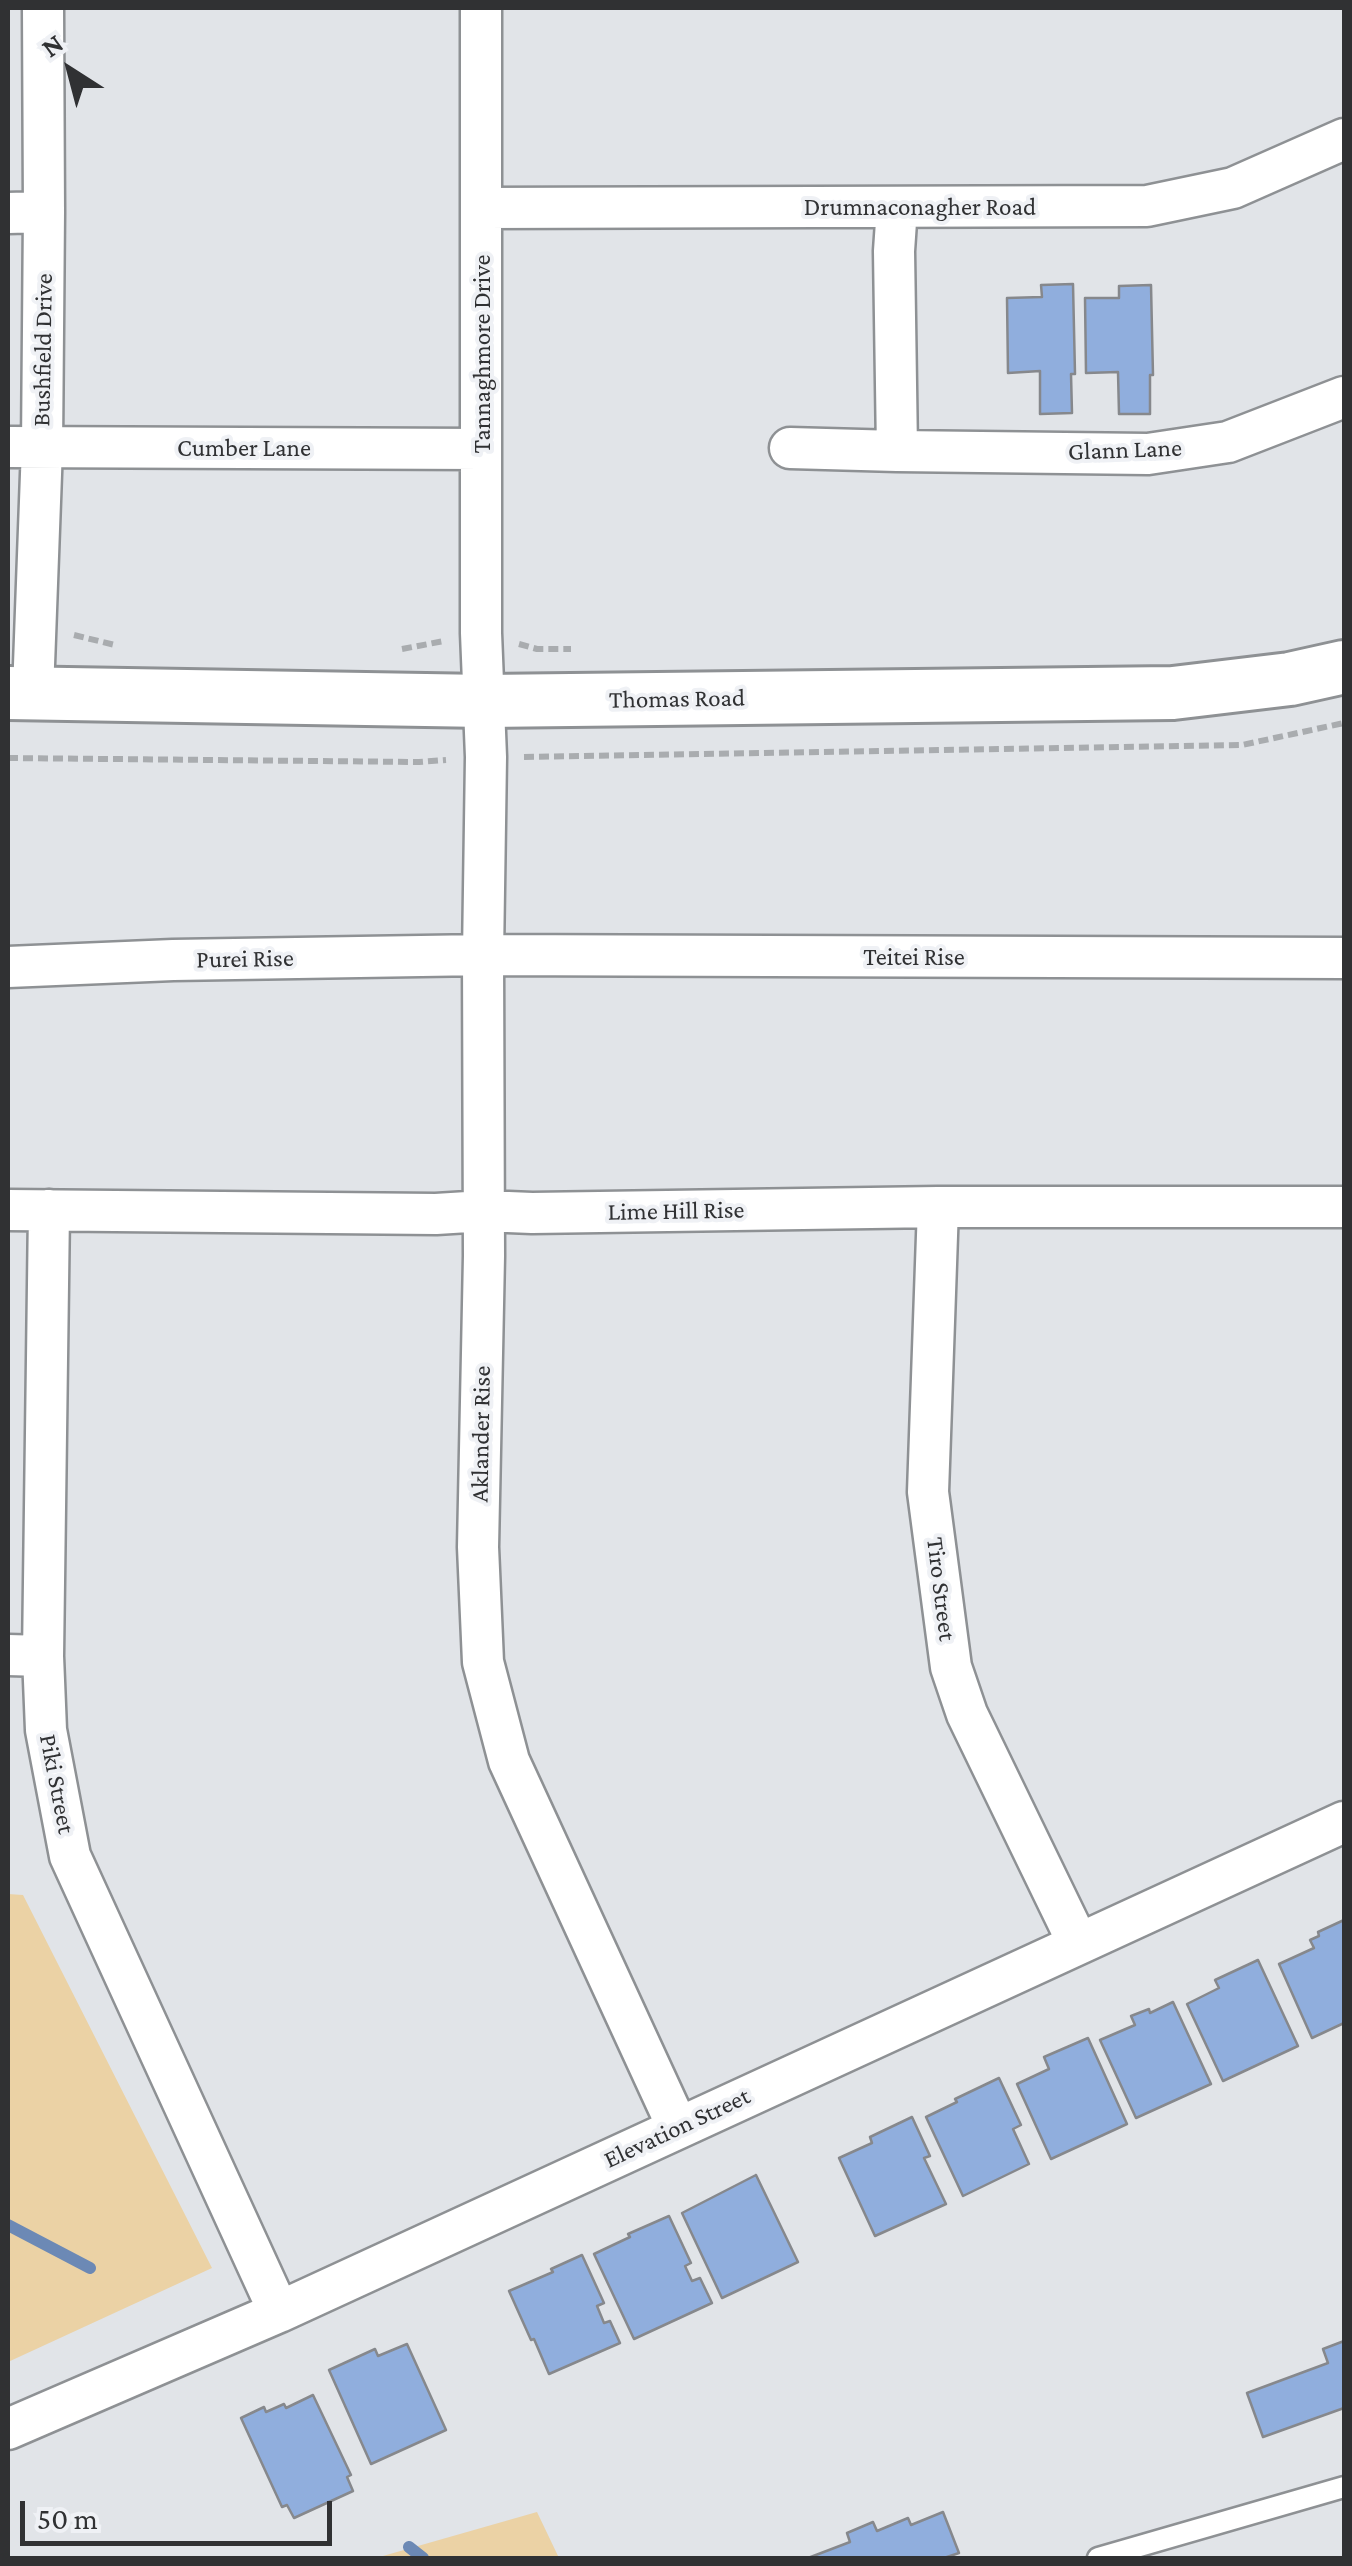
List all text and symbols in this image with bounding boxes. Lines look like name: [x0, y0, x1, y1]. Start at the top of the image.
north arrow: [20, 20, 120, 120]
text: N: [35, 27, 69, 63]
street label: Drumnaconagher Road: [804, 192, 1036, 222]
street label: Tannaghmore Drive: [467, 254, 497, 454]
street label: Bushfield Drive: [27, 273, 59, 427]
street label: Cumber Lane: [177, 433, 311, 463]
street label: Glann Lane: [1068, 433, 1182, 467]
street label: Thomas Road: [609, 683, 745, 715]
street label: Teitei Rise: [863, 942, 965, 972]
street label: Purei Rise: [196, 943, 294, 975]
street label: Lime Hill Rise: [607, 1195, 745, 1227]
street label: Aklander Rise: [465, 1365, 497, 1503]
street label: Tiro Street: [920, 1535, 962, 1643]
street label: Piki Street: [33, 1732, 81, 1836]
street label: Elevation Street: [599, 2081, 755, 2175]
scale bar: [25, 2481, 338, 2543]
text: 50 m: [37, 2502, 98, 2535]

